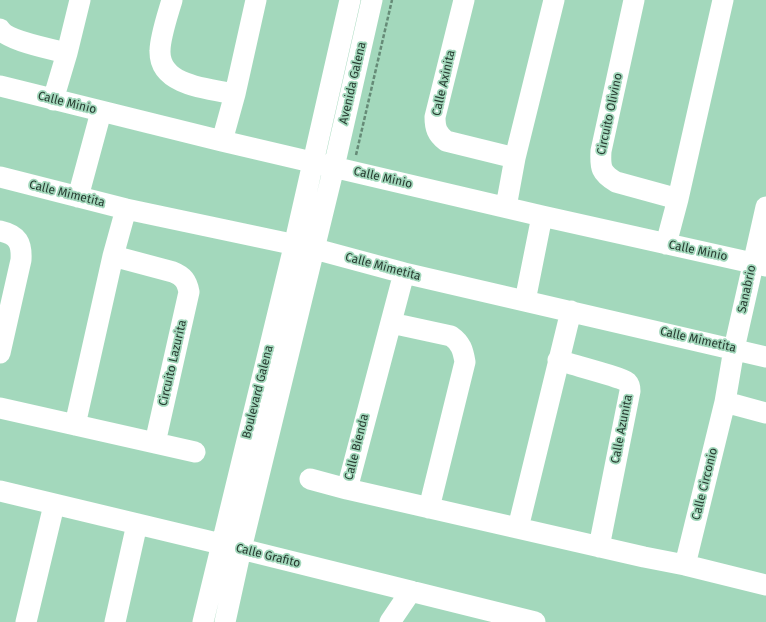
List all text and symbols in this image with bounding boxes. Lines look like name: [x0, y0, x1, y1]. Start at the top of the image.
street label: Avenida Galena: [337, 40, 369, 126]
street label: Calle Axinita: [429, 49, 459, 117]
street label: Circuito Olivino: [594, 72, 626, 156]
street label: Calle Minio: [36, 89, 98, 117]
street label: Calle Minio: [352, 164, 414, 192]
street label: Calle Mimetita: [28, 178, 106, 210]
street label: Calle Minio: [667, 238, 729, 264]
street label: Calle Mimetita: [344, 250, 422, 284]
street label: Sanabrio: [735, 264, 759, 314]
street label: Circuito Lazurita: [156, 319, 190, 407]
street label: Calle Mimetita: [659, 324, 737, 356]
street label: Boulevard Galena: [239, 344, 277, 440]
street label: Calle Azunita: [608, 393, 636, 465]
street label: Calle Bienda: [342, 412, 372, 482]
street label: Calle Circonio: [689, 446, 721, 522]
street label: Calle Grafito: [234, 541, 302, 571]

